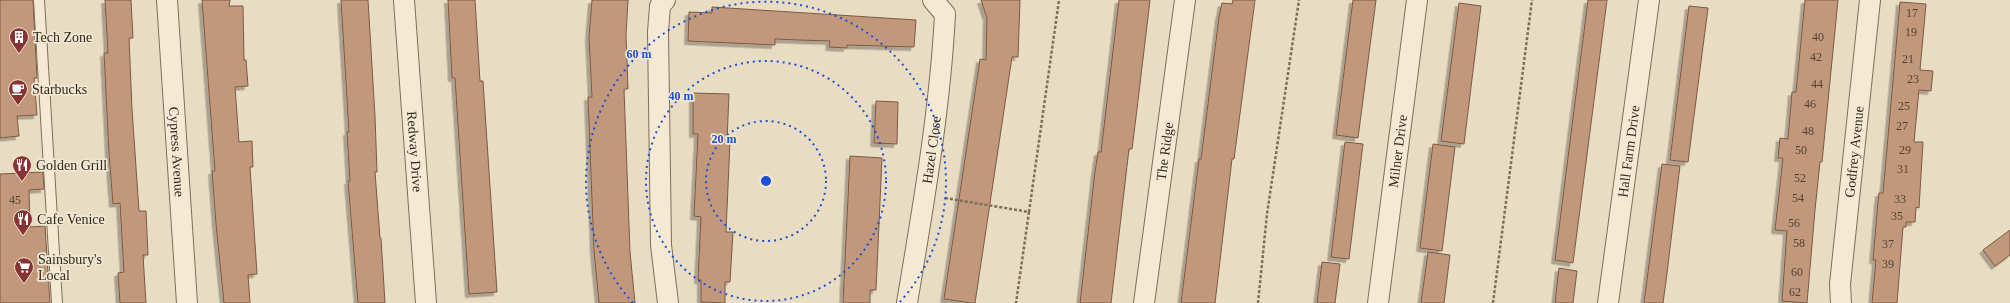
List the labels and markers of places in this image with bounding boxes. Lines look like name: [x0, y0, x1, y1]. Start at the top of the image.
building icon: Tech Zone: [8, 26, 30, 54]
place label: Tech Zone: [33, 30, 92, 45]
cafe icon: Starbucks: [7, 78, 29, 106]
place label: Starbucks: [32, 82, 87, 97]
restaurant icon: Golden Grill: [11, 154, 33, 182]
place label: Golden Grill: [36, 158, 107, 173]
centre of rings: [759, 174, 773, 188]
restaurant icon: Cafe Venice: [12, 208, 34, 236]
place label: Cafe Venice: [37, 212, 105, 227]
place label: Sainsbury's Local: [38, 252, 102, 283]
supermarket icon: Sainsbury's Local: [13, 256, 35, 284]

